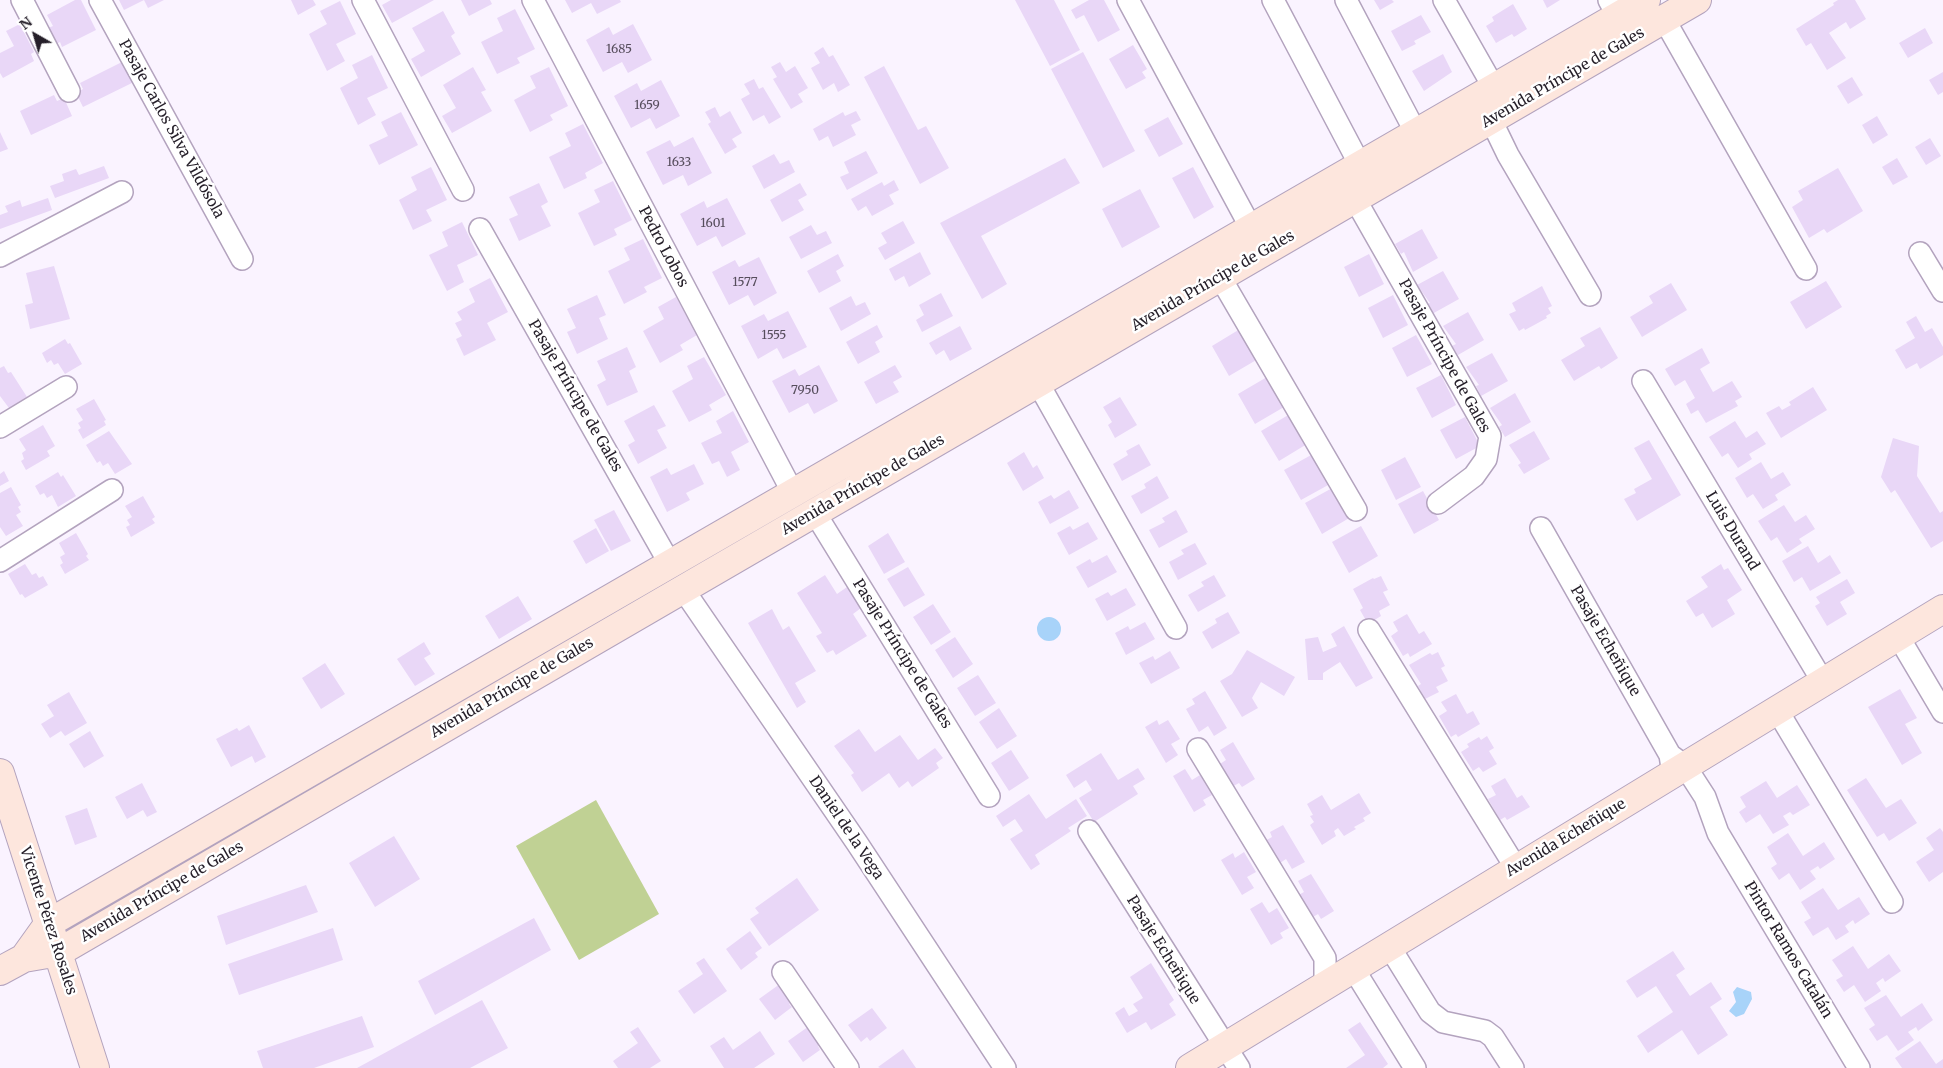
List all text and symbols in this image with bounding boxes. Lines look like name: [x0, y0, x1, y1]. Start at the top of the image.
north arrow: [10, 10, 60, 60]
text: N: [16, 13, 36, 34]
street label: Avenida Príncipe de Gales: [1478, 24, 1648, 132]
street label: Pasaje Carlos Silva Vildósola: [114, 37, 228, 221]
house number: 1685: [606, 43, 632, 57]
house number: 1659: [634, 99, 660, 113]
house number: 1633: [667, 156, 691, 170]
street label: Pedro Lobos: [634, 204, 692, 290]
house number: 1601: [701, 217, 725, 231]
street label: Avenida Príncipe de Gales: [1128, 227, 1298, 335]
house number: 1577: [732, 276, 758, 290]
street label: Pasaje Príncipe de Gales: [1394, 276, 1494, 436]
street label: Pasaje Príncipe de Gales: [524, 317, 626, 475]
house number: 1555: [762, 329, 786, 343]
house number: 7950: [791, 384, 819, 398]
street label: Avenida Príncipe de Gales: [778, 431, 948, 539]
street label: Luis Durand: [1701, 488, 1763, 574]
street label: Pasaje Príncipe de Gales: [849, 576, 955, 732]
street label: Pasaje Echeñique: [1566, 583, 1644, 699]
street label: Avenida Príncipe de Gales: [427, 634, 597, 742]
street label: Daniel de la Vega: [805, 773, 887, 883]
street label: Avenida Echeñique: [1503, 795, 1629, 881]
street label: Avenida Príncipe de Gales: [77, 838, 247, 946]
street label: Vicente Pérez Rosales: [16, 845, 80, 997]
street label: Pintor Ramos Catalán: [1740, 878, 1836, 1022]
street label: Pasaje Echeñique: [1122, 892, 1204, 1008]

